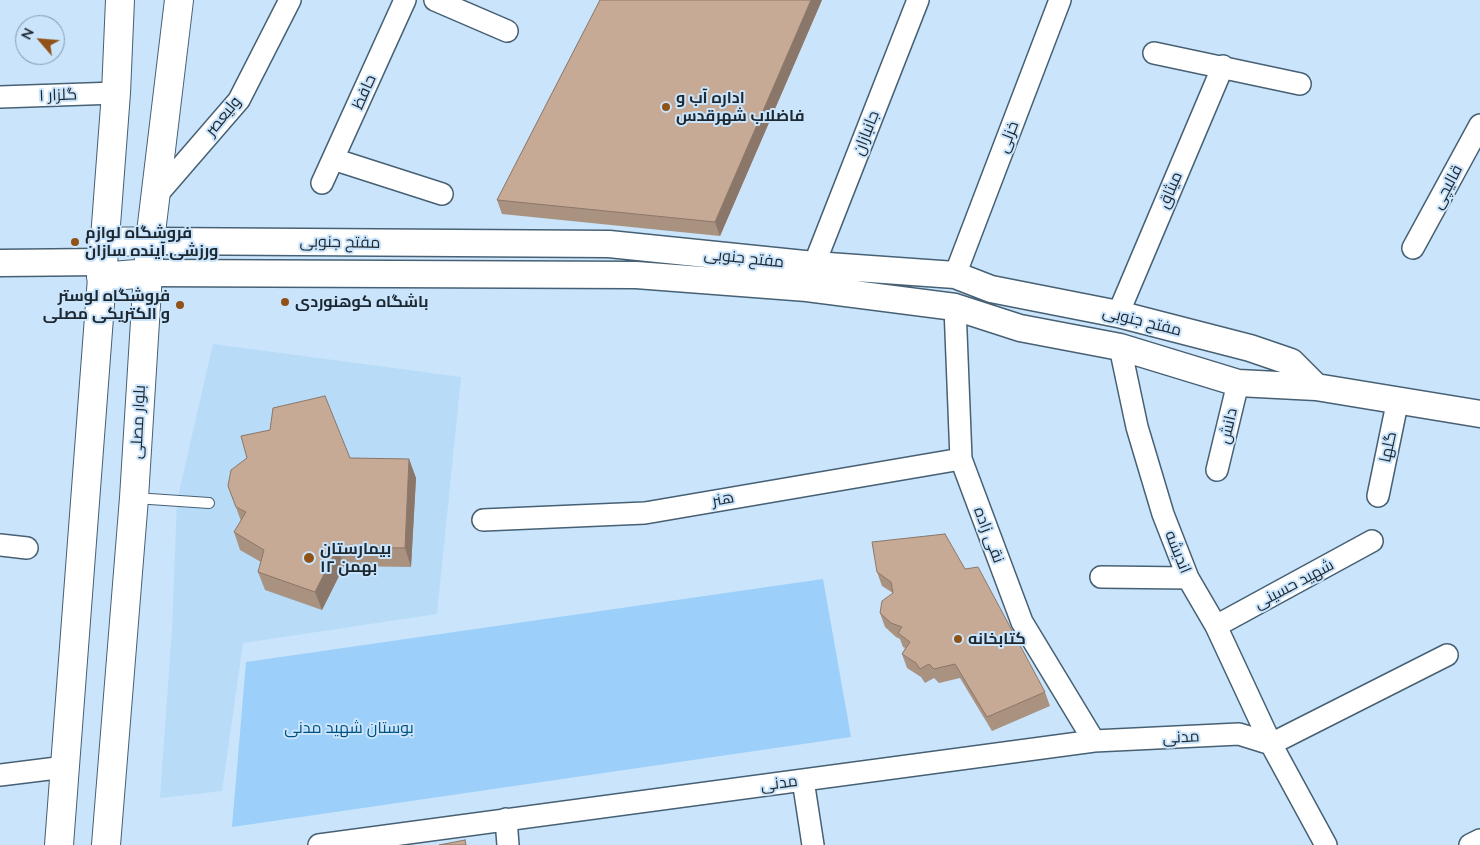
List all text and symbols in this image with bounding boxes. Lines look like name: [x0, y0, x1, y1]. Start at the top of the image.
north arrow: [15, 15, 65, 65]
text: N: [17, 25, 37, 42]
street label: حافظ: [348, 72, 380, 112]
street label: گلزار ۱: [39, 85, 77, 105]
place label: اداره آب و فاضلاب شهرقدس: [676, 88, 805, 126]
street label: ولیعصر: [201, 92, 245, 140]
marker: اداره آب و فاضلاب شهرقدس: [660, 101, 672, 113]
street label: جانبازان: [849, 108, 883, 158]
street label: خزلی: [993, 119, 1023, 155]
street label: قالیچی: [1427, 162, 1467, 212]
street label: میثاق: [1154, 169, 1186, 211]
place label: فروشگاه لوازم ورزشی آینده سازان: [85, 223, 218, 261]
street label: مفتح جنوبی: [300, 232, 380, 252]
marker: فروشگاه لوازم ورزشی آینده سازان: [69, 236, 81, 248]
street label: مفتح جنوبی: [703, 244, 785, 272]
place label: فروشگاه لوستر و الکتریکی مصلی: [43, 286, 170, 324]
place label: باشگاه کوهنوردی: [295, 292, 428, 312]
marker: باشگاه کوهنوردی: [279, 296, 291, 308]
marker: فروشگاه لوستر و الکتریکی مصلی: [174, 299, 186, 311]
street label: مفتح جنوبی: [1101, 302, 1183, 340]
street label: بلوار مصلی: [126, 385, 150, 459]
street label: دانش: [1215, 406, 1241, 446]
street label: گلها: [1375, 430, 1401, 464]
street label: هنر: [710, 488, 736, 510]
street label: نقی زاده: [970, 504, 1008, 566]
street label: اندیشه: [1161, 528, 1195, 576]
place label: بیمارستان ۱۲ بهمن: [320, 539, 391, 577]
marker: بیمارستان ۱۲ بهمن: [302, 551, 316, 565]
street label: شهید حسینی: [1251, 555, 1337, 613]
place label: کتابخانه: [968, 629, 1026, 649]
marker: کتابخانه: [952, 633, 964, 645]
park label: بوستان شهید مدنی: [284, 718, 414, 738]
street label: مدنی: [1162, 726, 1200, 748]
street label: مدنی: [759, 771, 799, 795]

